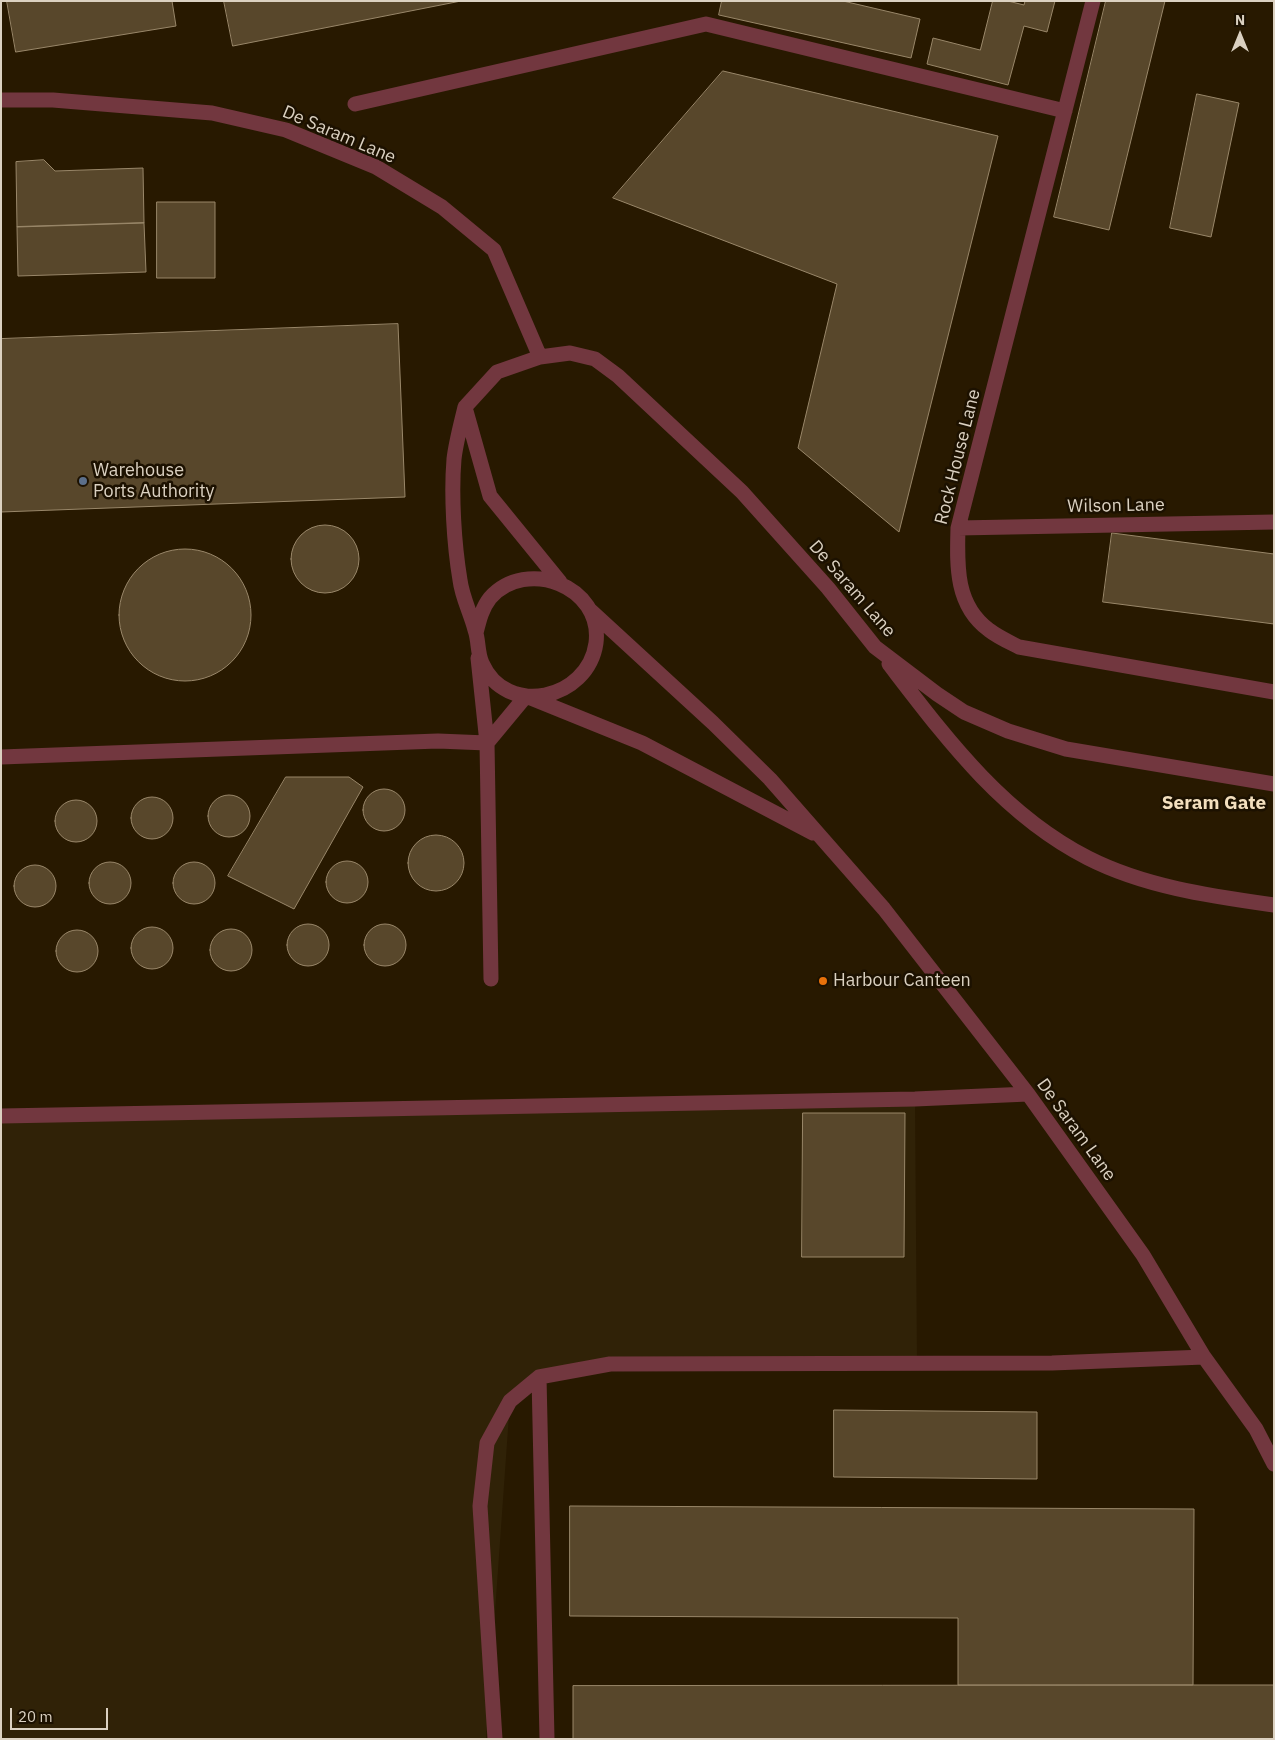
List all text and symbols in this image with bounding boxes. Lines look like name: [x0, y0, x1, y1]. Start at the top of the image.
north arrow: [1215, 10, 1265, 60]
text: N: [1235, 11, 1245, 29]
street label: De Saram Lane: [279, 101, 399, 169]
street label: Rock House Lane: [931, 387, 985, 527]
place label: Warehouse Ports Authority: [93, 460, 214, 502]
marker: Warehouse Ports Authority: [77, 475, 89, 487]
street label: Wilson Lane: [1067, 494, 1165, 518]
street label: De Saram Lane: [804, 536, 900, 642]
district label: Seram Gate: [1162, 793, 1266, 815]
place label: Harbour Canteen: [833, 970, 971, 992]
marker: Harbour Canteen: [817, 975, 829, 987]
street label: De Saram Lane: [1032, 1075, 1120, 1185]
scale bar: [12, 1698, 110, 1730]
text: 20 m: [18, 1707, 53, 1726]

